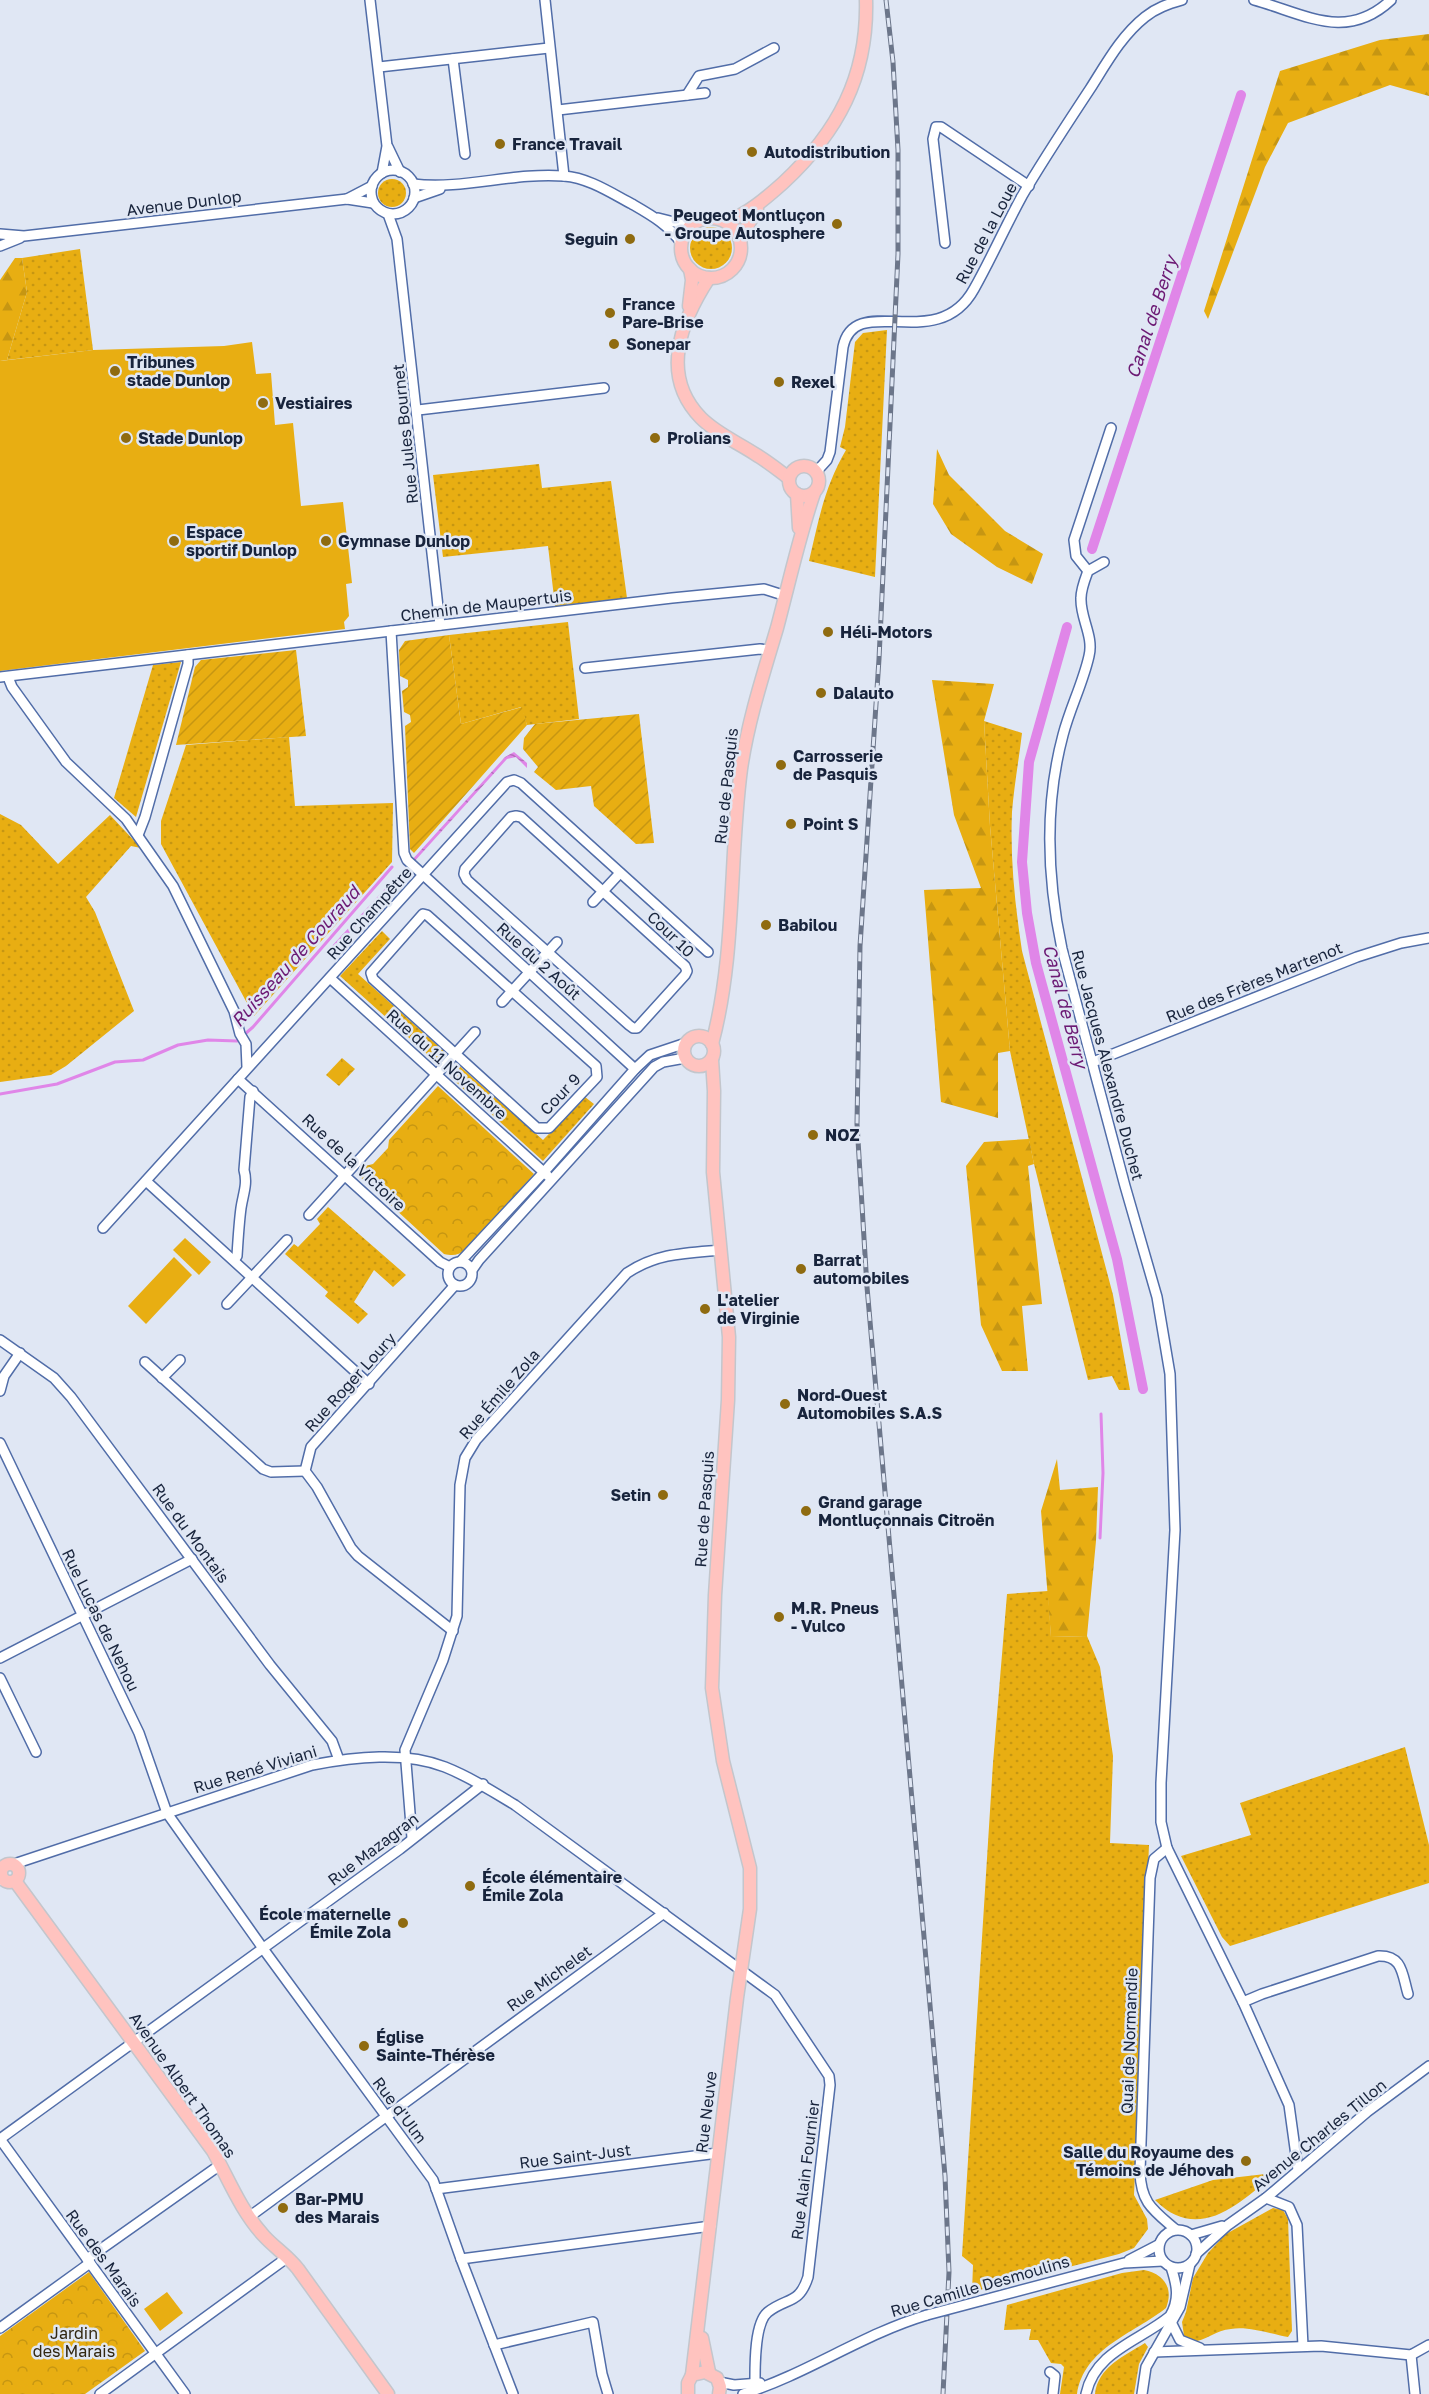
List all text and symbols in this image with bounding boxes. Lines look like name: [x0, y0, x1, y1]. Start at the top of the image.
place label: France Travail: [512, 134, 623, 154]
marker: France Travail: [493, 137, 507, 151]
place label: Autodistribution: [764, 142, 890, 162]
marker: Autodistribution: [745, 145, 759, 159]
street label: Rue de la Loue: [951, 179, 1021, 287]
street label: Avenue Dunlop: [125, 186, 243, 220]
place label: Peugeot Montluçon - Groupe Autosphere: [665, 205, 825, 243]
marker: Peugeot Montluçon - Groupe Autosphere: [830, 217, 844, 231]
place label: Seguin: [564, 229, 618, 249]
marker: Seguin: [623, 232, 637, 246]
water label: Canal de Berry: [1121, 250, 1182, 381]
place label: France Pare-Brise: [622, 294, 704, 332]
marker: France Pare-Brise: [603, 306, 617, 320]
place label: Sonepar: [626, 334, 691, 354]
marker: Sonepar: [607, 337, 621, 351]
place label: Tribunes stade Dunlop: [127, 352, 230, 390]
street label: Rue Jules Bournet: [388, 363, 422, 505]
marker: Tribunes stade Dunlop: [108, 364, 122, 378]
place label: Rexel: [791, 372, 835, 392]
marker: Rexel: [772, 375, 786, 389]
place label: Vestiaires: [275, 393, 353, 413]
marker: Vestiaires: [256, 396, 270, 410]
place label: Stade Dunlop: [138, 428, 243, 448]
place label: Prolians: [667, 428, 731, 448]
marker: Stade Dunlop: [119, 431, 133, 445]
marker: Prolians: [648, 431, 662, 445]
place label: Espace sportif Dunlop: [186, 522, 297, 560]
place label: Gymnase Dunlop: [338, 531, 470, 551]
marker: Espace sportif Dunlop: [167, 534, 181, 548]
marker: Gymnase Dunlop: [319, 534, 333, 548]
street label: Chemin de Maupertuis: [399, 585, 573, 625]
place label: Héli-Motors: [840, 622, 932, 642]
marker: Héli-Motors: [821, 625, 835, 639]
place label: Dalauto: [833, 683, 894, 703]
marker: Dalauto: [814, 686, 828, 700]
street label: Rue de Pasquis: [710, 727, 742, 845]
place label: Carrosserie de Pasquis: [793, 746, 883, 784]
marker: Carrosserie de Pasquis: [774, 758, 788, 772]
place label: Point S: [803, 814, 859, 834]
marker: Point S: [784, 817, 798, 831]
street label: Rue Champêtre: [322, 862, 416, 964]
water label: Ruisseau de Couraud: [226, 880, 365, 1031]
street label: Cour 10: [643, 907, 699, 961]
place label: Babilou: [778, 915, 837, 935]
street label: Rue du 2 Août: [493, 918, 585, 1004]
marker: Babilou: [759, 918, 773, 932]
street label: Rue des Frères Martenot: [1163, 937, 1345, 1027]
water label: Canal de Berry: [1039, 942, 1094, 1073]
street label: Rue Jacques Alexandre Duchet: [1068, 948, 1148, 1182]
street label: Rue du 11 Novembre: [383, 1005, 511, 1123]
street label: Cour 9: [535, 1069, 585, 1119]
street label: Rue de la Victoire: [298, 1109, 410, 1215]
place label: NOZ: [825, 1125, 860, 1145]
marker: NOZ: [806, 1128, 820, 1142]
place label: Barrat automobiles: [813, 1250, 909, 1288]
marker: Barrat automobiles: [794, 1262, 808, 1276]
place label: L'atelier de Virginie: [717, 1290, 800, 1328]
marker: L'atelier de Virginie: [698, 1302, 712, 1316]
street label: Rue Roger Loury: [300, 1328, 400, 1436]
street label: Rue Émile Zola: [454, 1345, 544, 1443]
place label: Nord-Ouest Automobiles S.A.S: [797, 1385, 942, 1423]
marker: Nord-Ouest Automobiles S.A.S: [778, 1397, 792, 1411]
street label: Rue de Pasquis: [690, 1450, 718, 1568]
street label: Rue du Montais: [148, 1479, 234, 1587]
place label: Setin: [610, 1485, 651, 1505]
marker: Setin: [656, 1488, 670, 1502]
place label: Grand garage Montluçonnais Citroën: [818, 1492, 994, 1530]
marker: Grand garage Montluçonnais Citroën: [799, 1504, 813, 1518]
street label: Rue Lucas de Nehou: [58, 1546, 144, 1694]
place label: M.R. Pneus - Vulco: [791, 1598, 879, 1636]
marker: M.R. Pneus - Vulco: [772, 1610, 786, 1624]
street label: Rue René Viviani: [191, 1741, 319, 1797]
street label: Rue Mazagran: [324, 1808, 422, 1890]
place label: École élémentaire Émile Zola: [482, 1867, 622, 1905]
marker: École élémentaire Émile Zola: [463, 1879, 477, 1893]
place label: École maternelle Émile Zola: [259, 1904, 391, 1942]
marker: École maternelle Émile Zola: [396, 1916, 410, 1930]
street label: Rue Michelet: [503, 1941, 595, 2015]
street label: Quai de Normandie: [1116, 1967, 1142, 2115]
street label: Avenue Albert Thomas: [125, 2008, 241, 2162]
place label: Église Sainte-Thérèse: [376, 2027, 495, 2065]
marker: Église Sainte-Thérèse: [357, 2039, 371, 2053]
street label: Rue Neuve: [691, 2070, 721, 2154]
street label: Rue d'Ulm: [369, 2073, 431, 2147]
street label: Avenue Charles Tillon: [1248, 2075, 1390, 2195]
street label: Rue Alain Fournier: [786, 2099, 824, 2241]
street label: Rue Saint-Just: [518, 2139, 632, 2173]
place label: Salle du Royaume des Témoins de Jéhovah: [1063, 2142, 1234, 2180]
marker: Salle du Royaume des Témoins de Jéhovah: [1239, 2154, 1253, 2168]
place label: Bar-PMU des Marais: [295, 2189, 379, 2227]
marker: Bar-PMU des Marais: [276, 2201, 290, 2215]
street label: Rue des Marais: [62, 2205, 146, 2311]
street label: Rue Camille Desmoulins: [888, 2251, 1072, 2321]
park label: Jardin des Marais: [33, 2323, 115, 2361]

